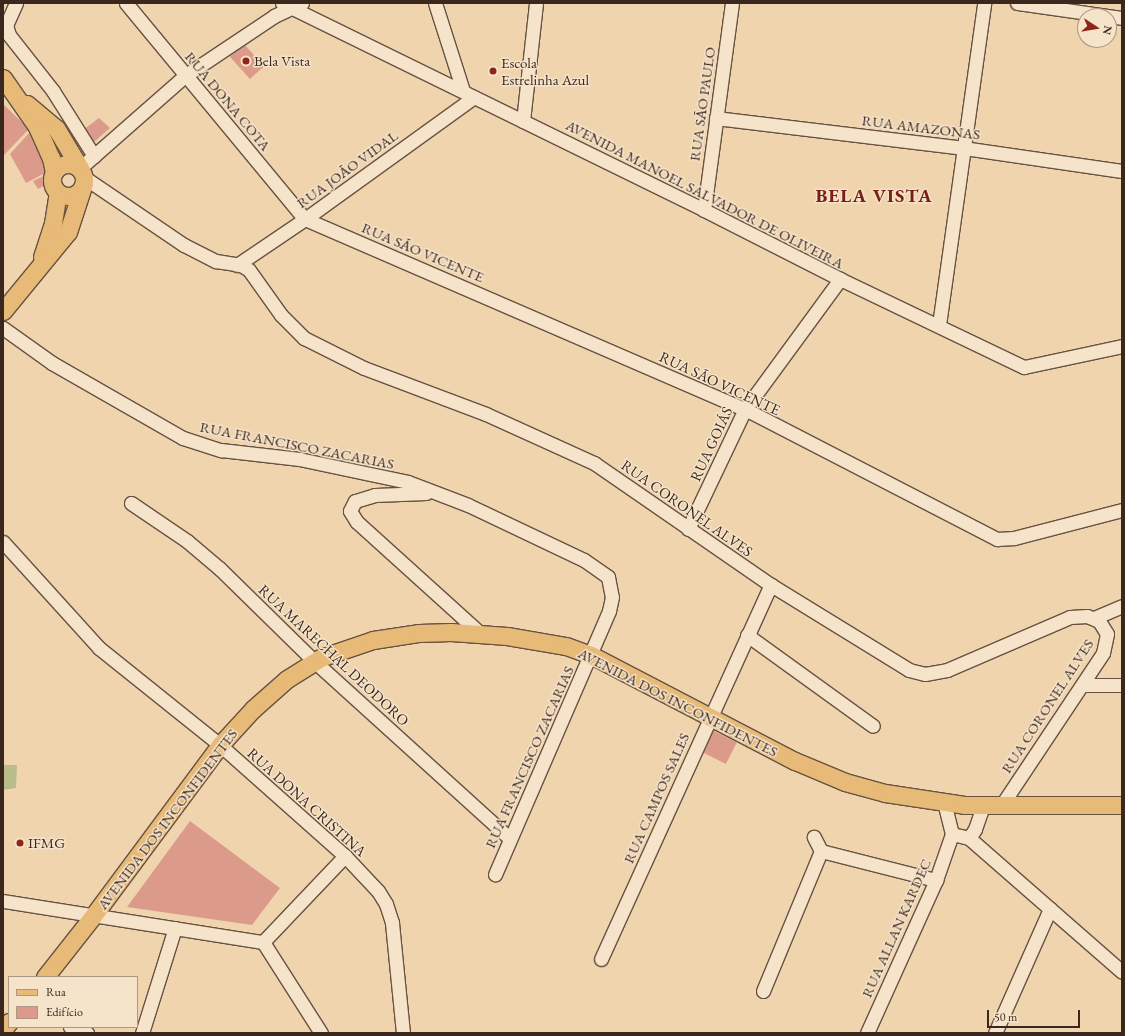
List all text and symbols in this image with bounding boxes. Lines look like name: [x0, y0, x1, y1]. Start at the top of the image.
north arrow: [1077, 8, 1117, 48]
text: N: [1100, 24, 1116, 36]
street label: RUA SÃO PAULO: [685, 46, 719, 162]
street label: RUA DONA COTA: [181, 48, 275, 154]
place label: Bela Vista: [254, 52, 310, 70]
place label: Escola Estrelinha Azul: [501, 53, 589, 88]
marker: Bela Vista: [241, 56, 251, 66]
marker: Escola Estrelinha Azul: [488, 66, 498, 76]
street label: RUA AMAZONAS: [861, 111, 981, 143]
street label: AVENIDA MANOEL SALVADOR DE OLIVEIRA: [563, 116, 847, 272]
street label: RUA JOÃO VIDAL: [293, 126, 401, 212]
district label: BELA VISTA: [815, 185, 933, 207]
street label: RUA SÃO VICENTE: [359, 218, 487, 286]
street label: RUA SÃO VICENTE: [657, 347, 783, 419]
street label: RUA GOIÁS: [686, 404, 736, 484]
street label: RUA FRANCISCO ZACARIAS: [198, 417, 396, 473]
street label: RUA CORONEL ALVES: [618, 456, 756, 560]
street label: RUA MARECHAL DEODORO: [255, 580, 413, 730]
street label: RUA CORONEL ALVES: [997, 636, 1097, 776]
street label: AVENIDA DOS INCONFIDENTES: [575, 644, 781, 760]
street label: RUA FRANCISCO ZACARIAS: [481, 663, 577, 851]
street label: AVENIDA DOS INCONFIDENTES: [93, 725, 241, 913]
street label: RUA CAMPOS SALES: [619, 730, 693, 866]
street label: RUA DONA CRISTINA: [244, 744, 370, 860]
place label: IFMG: [28, 834, 65, 852]
marker: IFMG: [15, 838, 25, 848]
street label: RUA ALLAN KARDEC: [857, 856, 935, 1000]
legend: [8, 976, 138, 1028]
text: Rua: [46, 984, 66, 1000]
scale bar: [989, 1002, 1082, 1028]
text: Edifício: [46, 1004, 83, 1020]
text: 50 m: [994, 1009, 1017, 1025]

